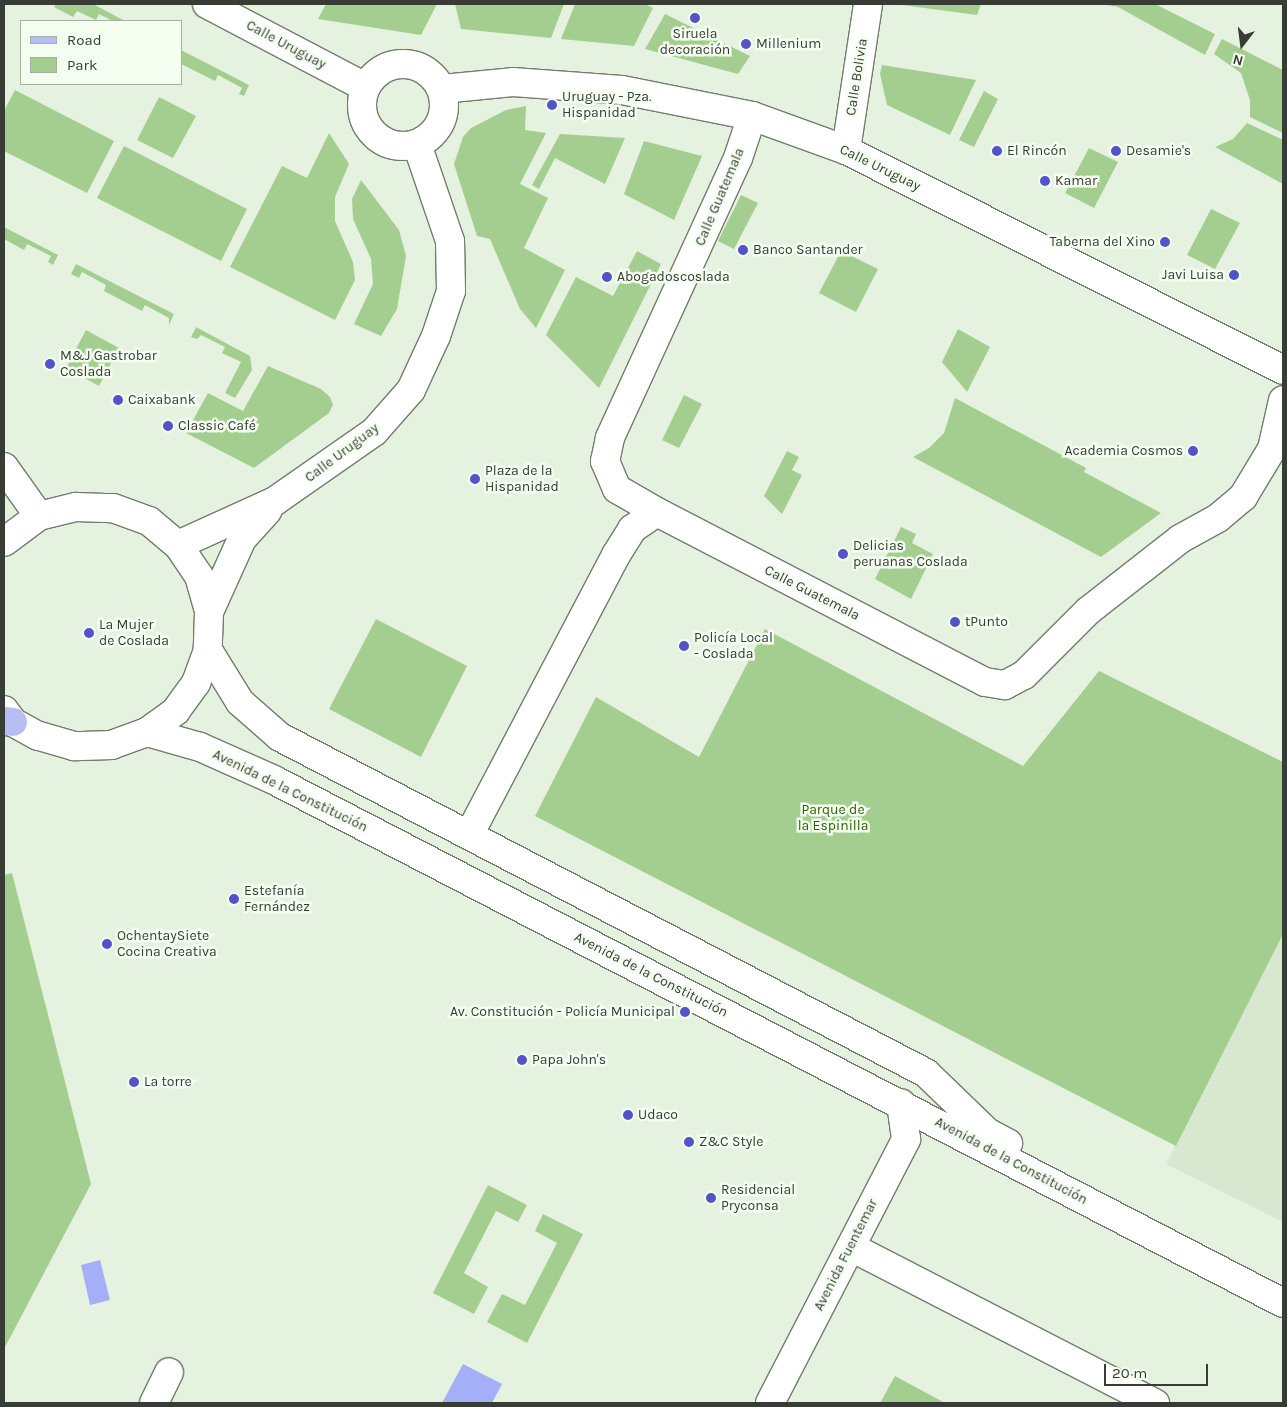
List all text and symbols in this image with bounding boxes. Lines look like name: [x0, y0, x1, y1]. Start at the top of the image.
marker: Siruela decoración: [689, 12, 701, 24]
street label: Calle Uruguay: [243, 17, 329, 73]
legend: [20, 20, 182, 85]
north arrow: [1217, 20, 1267, 70]
place label: Siruela decoración: [660, 26, 730, 58]
text: Road: [67, 31, 102, 49]
place label: Millenium: [756, 36, 821, 52]
street label: Calle Bolivia: [843, 37, 871, 117]
marker: Millenium: [740, 38, 752, 50]
text: N: [1231, 50, 1245, 69]
text: Park: [67, 56, 97, 74]
place label: Uruguay - Pza. Hispanidad: [562, 89, 651, 121]
marker: Uruguay - Pza. Hispanidad: [546, 99, 558, 111]
street label: Calle Uruguay: [837, 141, 923, 195]
place label: El Rincón: [1007, 143, 1067, 159]
place label: Desamie's: [1126, 143, 1191, 159]
marker: El Rincón: [991, 145, 1003, 157]
marker: Desamie's: [1110, 145, 1122, 157]
street label: Calle Guatemala: [692, 146, 748, 248]
place label: Kamar: [1055, 173, 1097, 189]
marker: Kamar: [1039, 175, 1051, 187]
place label: Taberna del Xino: [1049, 234, 1155, 250]
marker: Taberna del Xino: [1159, 236, 1171, 248]
place label: Banco Santander: [753, 242, 863, 258]
marker: Banco Santander: [737, 244, 749, 256]
place label: Javi Luisa: [1162, 267, 1224, 283]
place label: Abogadoscoslada: [617, 269, 730, 285]
marker: Javi Luisa: [1228, 269, 1240, 281]
marker: Abogadoscoslada: [601, 271, 613, 283]
place label: M&J Gastrobar Coslada: [60, 348, 157, 381]
marker: M&J Gastrobar Coslada: [44, 358, 56, 370]
place label: Caixabank: [128, 392, 196, 408]
marker: Caixabank: [112, 394, 124, 406]
place label: Classic Café: [178, 418, 256, 434]
marker: Classic Café: [162, 420, 174, 432]
street label: Calle Uruguay: [302, 420, 382, 486]
place label: Academia Cosmos: [1065, 443, 1183, 459]
marker: Academia Cosmos: [1187, 445, 1199, 457]
place label: Plaza de la Hispanidad: [485, 463, 559, 496]
marker: Plaza de la Hispanidad: [469, 473, 481, 485]
place label: Delicias peruanas Coslada: [853, 538, 968, 570]
marker: Delicias peruanas Coslada: [837, 548, 849, 560]
street label: Calle Guatemala: [762, 562, 862, 624]
place label: tPunto: [965, 614, 1008, 630]
marker: tPunto: [949, 616, 961, 628]
place label: La Mujer de Coslada: [99, 617, 169, 650]
marker: La Mujer de Coslada: [83, 627, 95, 639]
place label: Policía Local - Coslada: [694, 630, 773, 662]
marker: Policía Local - Coslada: [678, 640, 690, 652]
street label: Avenida de la Constitución: [210, 746, 370, 836]
park label: Parque de la Espinilla: [798, 802, 868, 834]
place label: Estefanía Fernández: [244, 883, 310, 916]
marker: Estefanía Fernández: [228, 893, 240, 905]
place label: OchentaySiete Cocina Creativa: [117, 928, 217, 960]
street label: Avenida de la Constitución: [571, 929, 731, 1021]
marker: OchentaySiete Cocina Creativa: [101, 938, 113, 950]
place label: Av. Constitución - Policía Municipal: [450, 1004, 675, 1020]
marker: Av. Constitución - Policía Municipal: [679, 1006, 691, 1018]
place label: Papa John's: [532, 1052, 606, 1068]
marker: Papa John's: [516, 1054, 528, 1066]
place label: La torre: [144, 1074, 192, 1090]
marker: La torre: [128, 1076, 140, 1088]
place label: Udaco: [638, 1107, 678, 1123]
marker: Udaco: [622, 1109, 634, 1121]
street label: Avenida de la Constitución: [932, 1114, 1090, 1208]
place label: Z&C Style: [699, 1134, 763, 1150]
marker: Z&C Style: [683, 1136, 695, 1148]
place label: Residencial Pryconsa: [721, 1182, 795, 1214]
marker: Residencial Pryconsa: [705, 1192, 717, 1204]
street label: Avenida Fuentemar: [811, 1196, 881, 1314]
scale bar: [1107, 1354, 1211, 1386]
text: 20 m: [1112, 1364, 1147, 1382]

